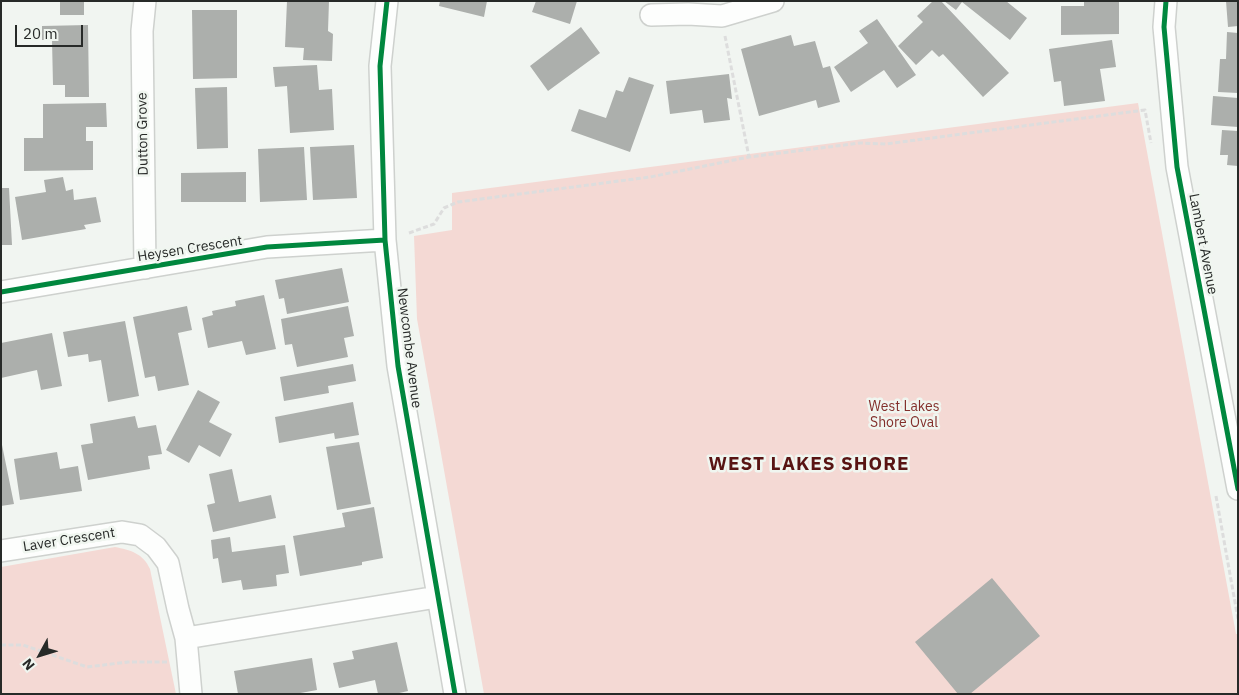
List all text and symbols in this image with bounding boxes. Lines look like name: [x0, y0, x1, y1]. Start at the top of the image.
scale bar: [18, 15, 85, 47]
text: 20 m: [23, 24, 58, 43]
street label: Dutton Grove: [134, 92, 152, 176]
street label: Lambert Avenue: [1185, 192, 1221, 296]
street label: Heysen Crescent: [136, 232, 244, 266]
street label: Newcombe Avenue: [393, 287, 425, 409]
park label: West Lakes Shore Oval: [868, 399, 940, 432]
district label: WEST LAKES SHORE: [706, 454, 912, 476]
street label: Laver Crescent: [22, 524, 116, 556]
north arrow: [15, 630, 65, 680]
text: N: [18, 655, 39, 674]

